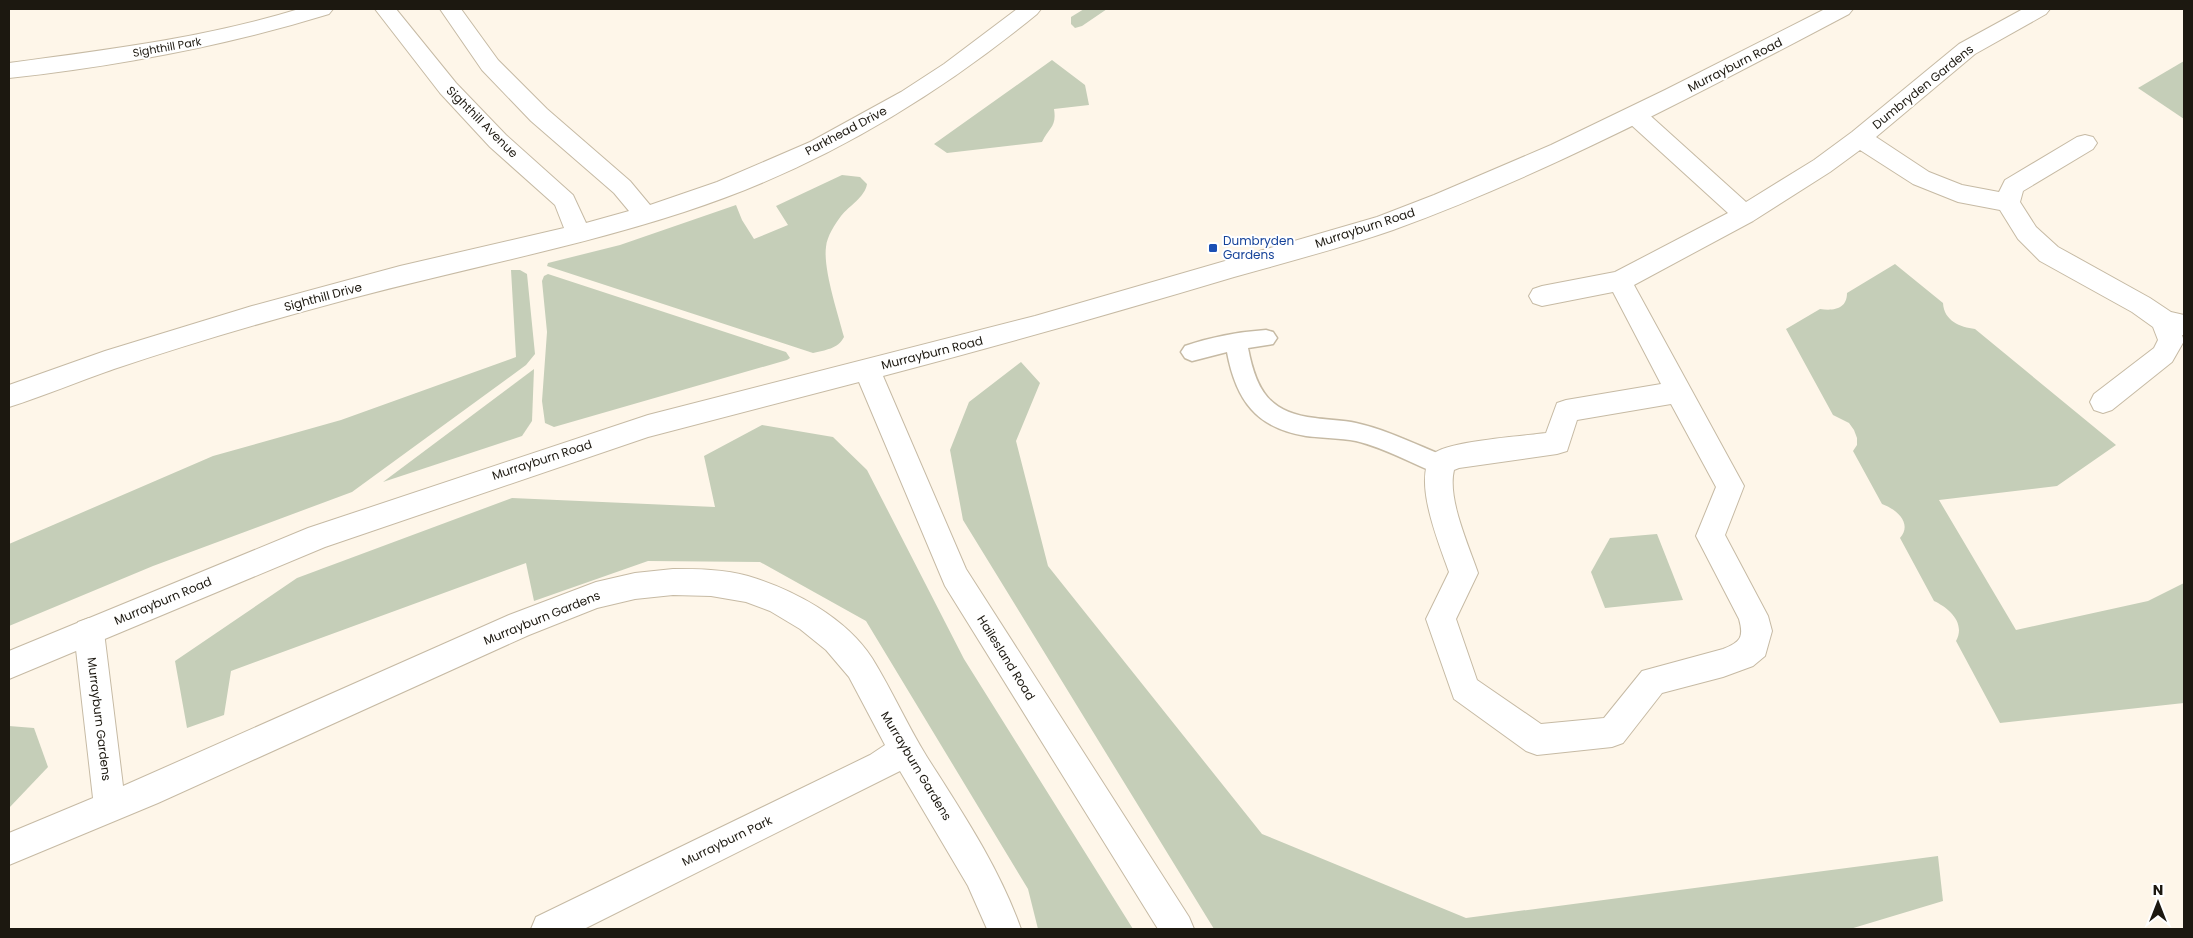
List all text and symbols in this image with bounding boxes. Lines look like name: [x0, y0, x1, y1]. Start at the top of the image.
street label: Sighthill Park: [131, 33, 203, 61]
street label: Murrayburn Road: [1684, 33, 1785, 96]
street label: Dumbryden Gardens: [1868, 40, 1977, 133]
street label: Sighthill Avenue: [443, 82, 522, 161]
street label: Parkhead Drive: [802, 102, 890, 159]
street label: Murrayburn Road: [1313, 203, 1417, 252]
place label: Dumbryden Gardens: [1223, 232, 1294, 263]
marker: Dumbryden Gardens: [1207, 242, 1219, 254]
street label: Sighthill Drive: [282, 278, 364, 315]
street label: Murrayburn Road: [879, 332, 984, 373]
street label: Murrayburn Road: [490, 435, 594, 484]
street label: Murrayburn Road: [112, 572, 214, 629]
street label: Murrayburn Gardens: [481, 586, 603, 649]
street label: Hailesland Road: [973, 612, 1039, 703]
street label: Murrayburn Gardens: [83, 656, 116, 782]
street label: Murrayburn Gardens: [877, 708, 956, 823]
street label: Murrayburn Park: [679, 811, 776, 870]
north arrow: [2133, 878, 2183, 928]
text: N: [2153, 880, 2163, 900]

